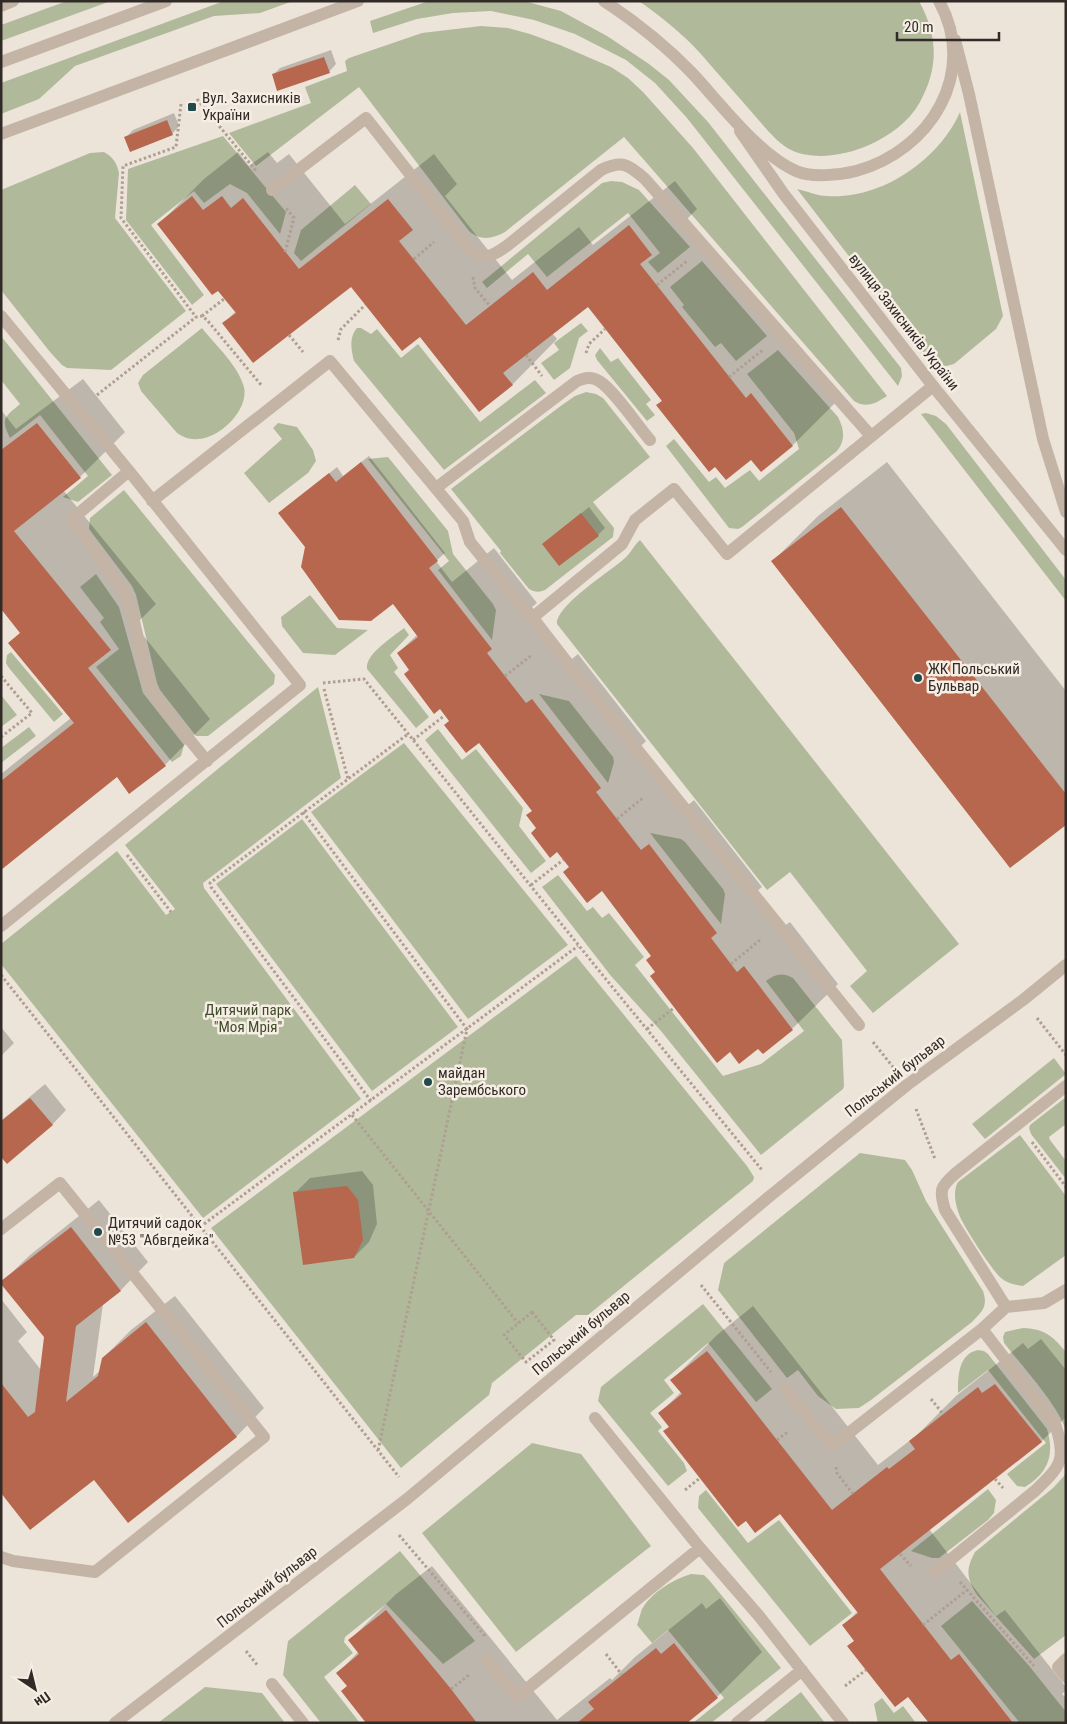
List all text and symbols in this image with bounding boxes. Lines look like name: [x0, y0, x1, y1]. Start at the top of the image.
scale bar: [897, 10, 1000, 42]
text: 20 m: [904, 18, 934, 36]
place label: Вул. Захисників України: [202, 89, 301, 124]
marker: Вул. Захисників України: [186, 101, 198, 113]
street label: вулиця Захисників України: [845, 250, 963, 394]
place label: ЖК Польський Бульвар: [928, 660, 1020, 695]
marker: ЖК Польський Бульвар: [912, 672, 924, 684]
park label: Дитячий парк "Моя Мрія": [205, 1001, 291, 1036]
street label: Польський бульвар: [841, 1031, 949, 1121]
place label: майдан Зарембського: [438, 1064, 526, 1099]
marker: майдан Зарембського: [422, 1076, 434, 1088]
place label: Дитячий садок №53 "Абвгдейка": [108, 1214, 214, 1249]
marker: Дитячий садок №53 "Абвгдейка": [92, 1226, 104, 1238]
street label: Польський бульвар: [529, 1287, 633, 1379]
street label: Польський бульвар: [213, 1542, 321, 1632]
north arrow: [10, 1664, 60, 1714]
text: Пн: [31, 1689, 53, 1711]

